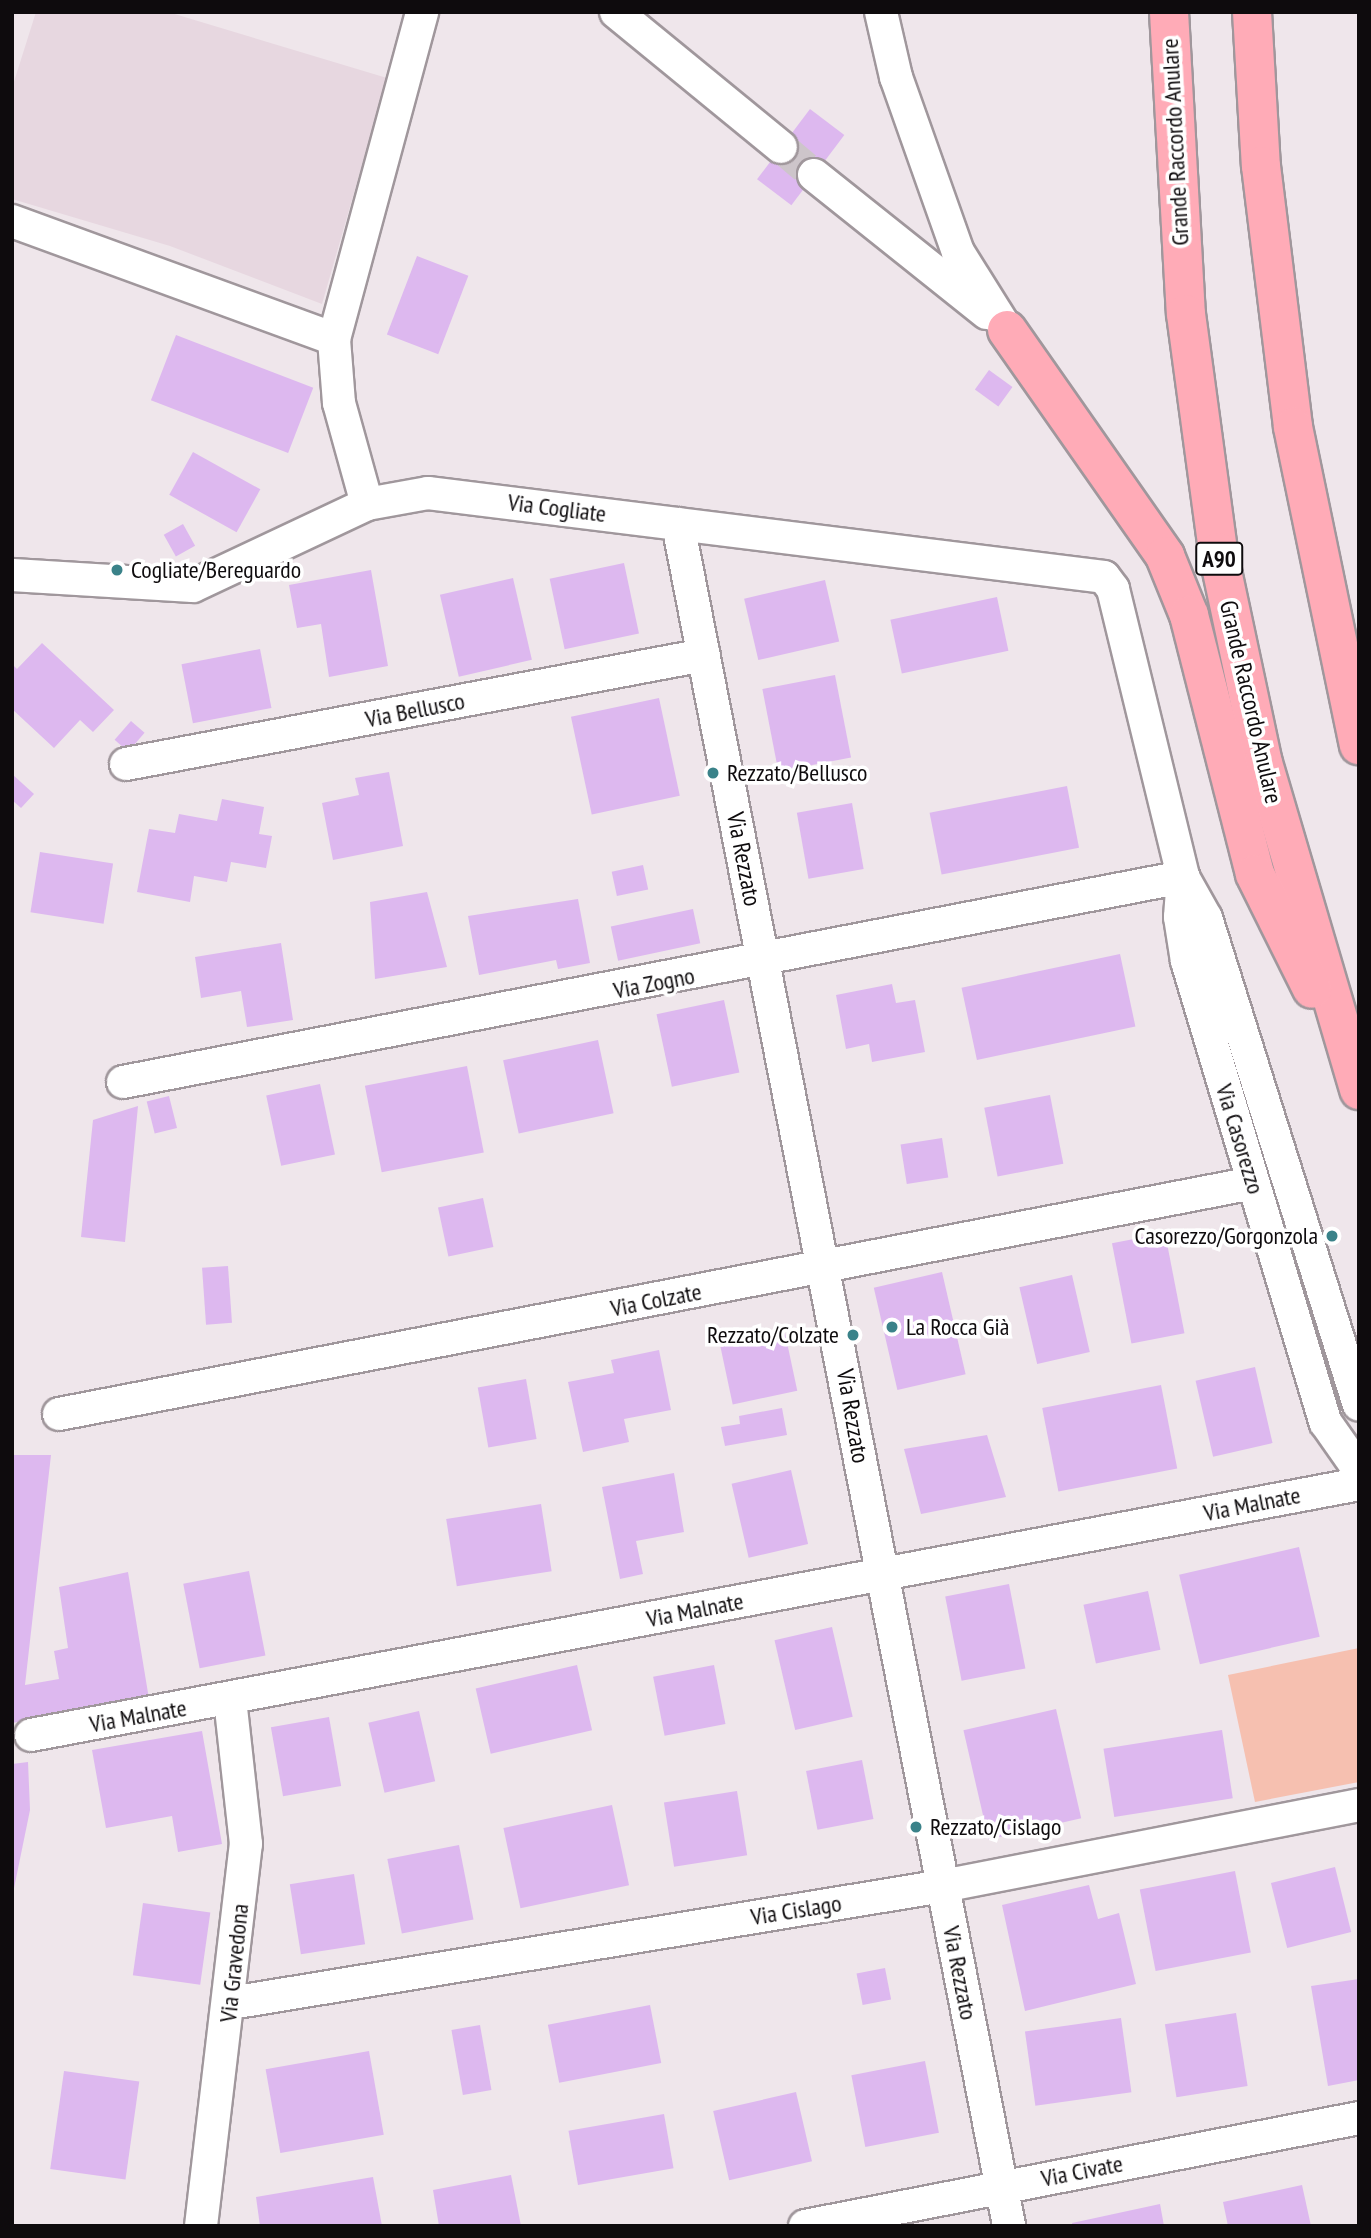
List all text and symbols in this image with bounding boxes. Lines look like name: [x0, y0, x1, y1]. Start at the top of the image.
street label: Grande Raccordo Anulare: [1155, 37, 1195, 247]
street label: Via Cogliate: [506, 488, 608, 528]
road number: A90: [1194, 540, 1244, 579]
place label: Cogliate/Bereguardo: [131, 556, 301, 584]
marker: Cogliate/Bereguardo: [109, 562, 125, 578]
street label: Grande Raccordo Anulare: [1214, 597, 1288, 807]
street label: Via Bellusco: [363, 686, 467, 734]
place label: Rezzato/Bellusco: [727, 759, 867, 787]
marker: Rezzato/Bellusco: [705, 765, 721, 781]
street label: Via Rezzato: [721, 810, 767, 908]
street label: Via Zogno: [611, 961, 697, 1005]
street label: Via Casorezzo: [1210, 1081, 1270, 1197]
place label: Casorezzo/Gorgonzola: [1135, 1222, 1318, 1250]
marker: Casorezzo/Gorgonzola: [1324, 1228, 1340, 1244]
street label: Via Colzate: [608, 1277, 704, 1323]
place label: La Rocca Già: [906, 1313, 1009, 1341]
marker: La Rocca Già: [884, 1319, 900, 1335]
place label: Rezzato/Colzate: [707, 1321, 839, 1349]
marker: Rezzato/Colzate: [845, 1327, 861, 1343]
street label: Via Rezzato: [831, 1367, 875, 1465]
street label: Via Malnate: [1201, 1481, 1303, 1527]
street label: Via Malnate: [644, 1587, 746, 1633]
street label: Via Malnate: [87, 1693, 189, 1739]
place label: Rezzato/Cislago: [930, 1813, 1061, 1841]
marker: Rezzato/Cislago: [908, 1819, 924, 1835]
street label: Via Cislago: [749, 1889, 843, 1931]
street label: Via Gravedona: [213, 1902, 255, 2024]
street label: Via Rezzato: [937, 1924, 983, 2022]
street label: Via Civate: [1039, 2149, 1125, 2193]

